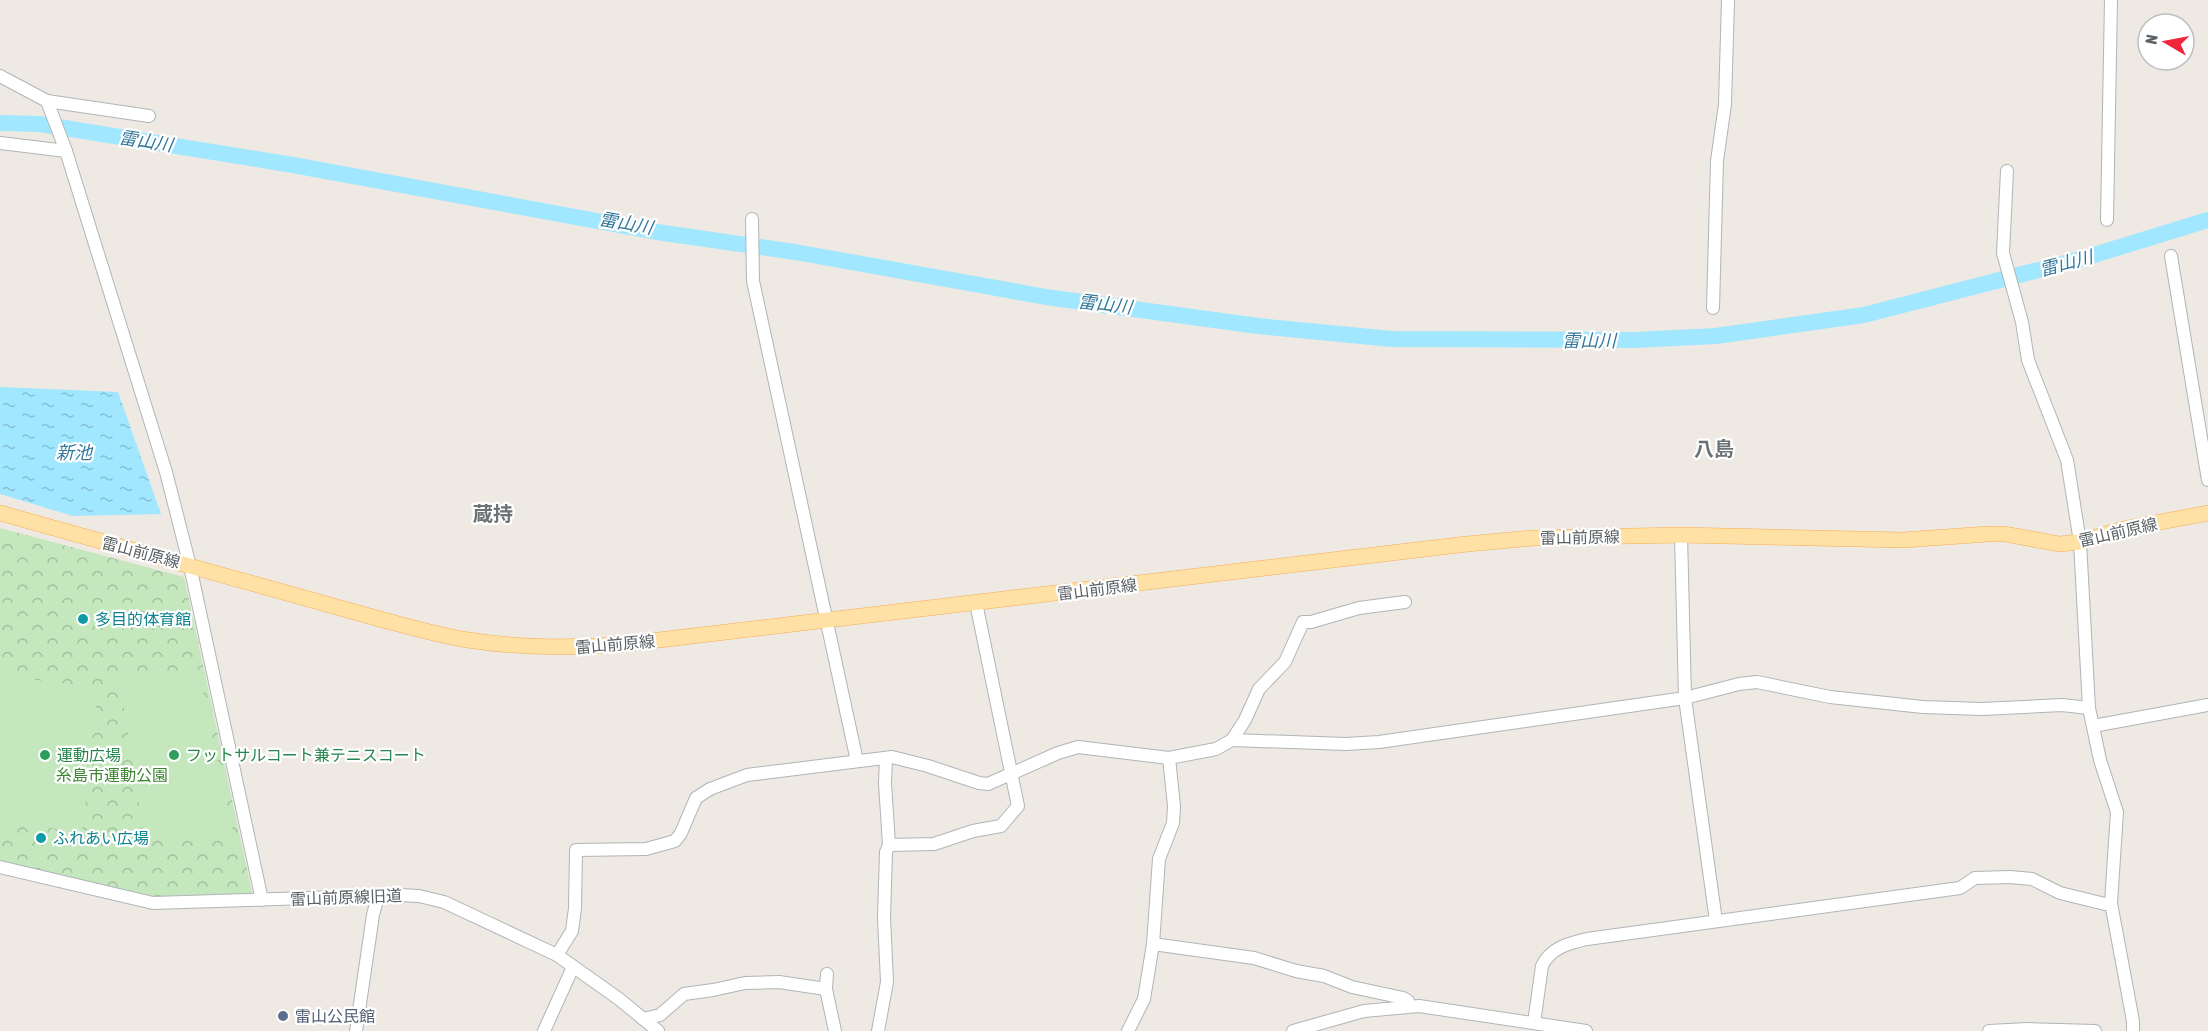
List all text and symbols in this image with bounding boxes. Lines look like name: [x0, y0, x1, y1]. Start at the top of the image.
north arrow: [2136, 12, 2196, 72]
text: N: [2142, 33, 2161, 46]
water label: 雷山川: [118, 126, 176, 156]
water label: 雷山川: [598, 208, 656, 238]
water label: 雷山川: [2037, 245, 2097, 280]
water label: 雷山川: [1077, 290, 1135, 318]
water label: 雷山川: [1562, 330, 1618, 351]
district label: 八島: [1694, 437, 1734, 460]
water label: 新池: [56, 442, 94, 463]
district label: 蔵持: [473, 502, 513, 525]
street label: 雷山前原線: [2077, 514, 2159, 550]
street label: 雷山前原線: [1540, 527, 1620, 547]
street label: 雷山前原線: [100, 533, 182, 571]
street label: 雷山前原線: [1056, 575, 1138, 603]
place label: 多目的体育館: [95, 610, 191, 628]
marker: 多目的体育館: [76, 612, 90, 626]
street label: 雷山前原線: [574, 632, 656, 656]
place label: 運動広場: [57, 746, 121, 764]
place label: フットサルコート兼テニスコート: [186, 746, 426, 764]
marker: 運動広場: [38, 748, 52, 762]
marker: フットサルコート兼テニスコート: [167, 748, 181, 762]
park label: 糸島市運動公園: [56, 766, 168, 784]
place label: ふれあい広場: [53, 829, 149, 847]
marker: ふれあい広場: [34, 831, 48, 845]
street label: 雷山前原線旧道: [290, 886, 402, 908]
place label: 雷山公民館: [295, 1007, 375, 1025]
marker: 雷山公民館: [276, 1009, 290, 1023]

